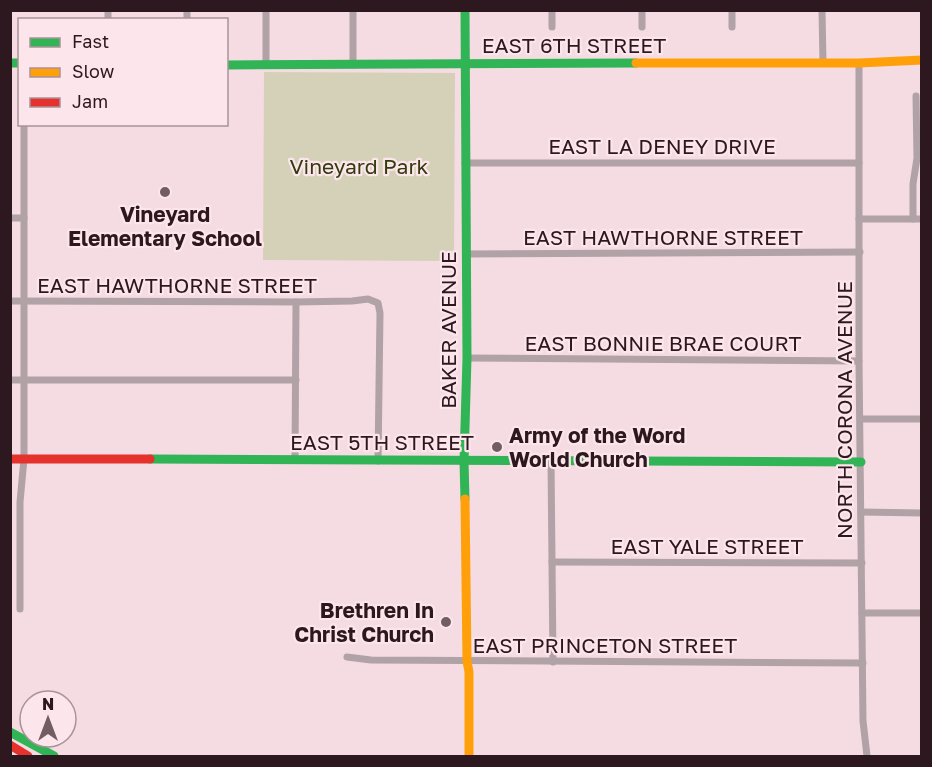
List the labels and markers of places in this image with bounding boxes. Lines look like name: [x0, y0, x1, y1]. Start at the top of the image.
marker: Vineyard Elementary School: [158, 185, 172, 199]
place label: Vineyard Elementary School: [68, 201, 262, 251]
place label: Army of the Word World Church: [509, 422, 686, 472]
marker: Army of the Word World Church: [490, 440, 504, 454]
place label: Brethren In Christ Church: [294, 597, 434, 647]
marker: Brethren In Christ Church: [439, 615, 453, 629]

